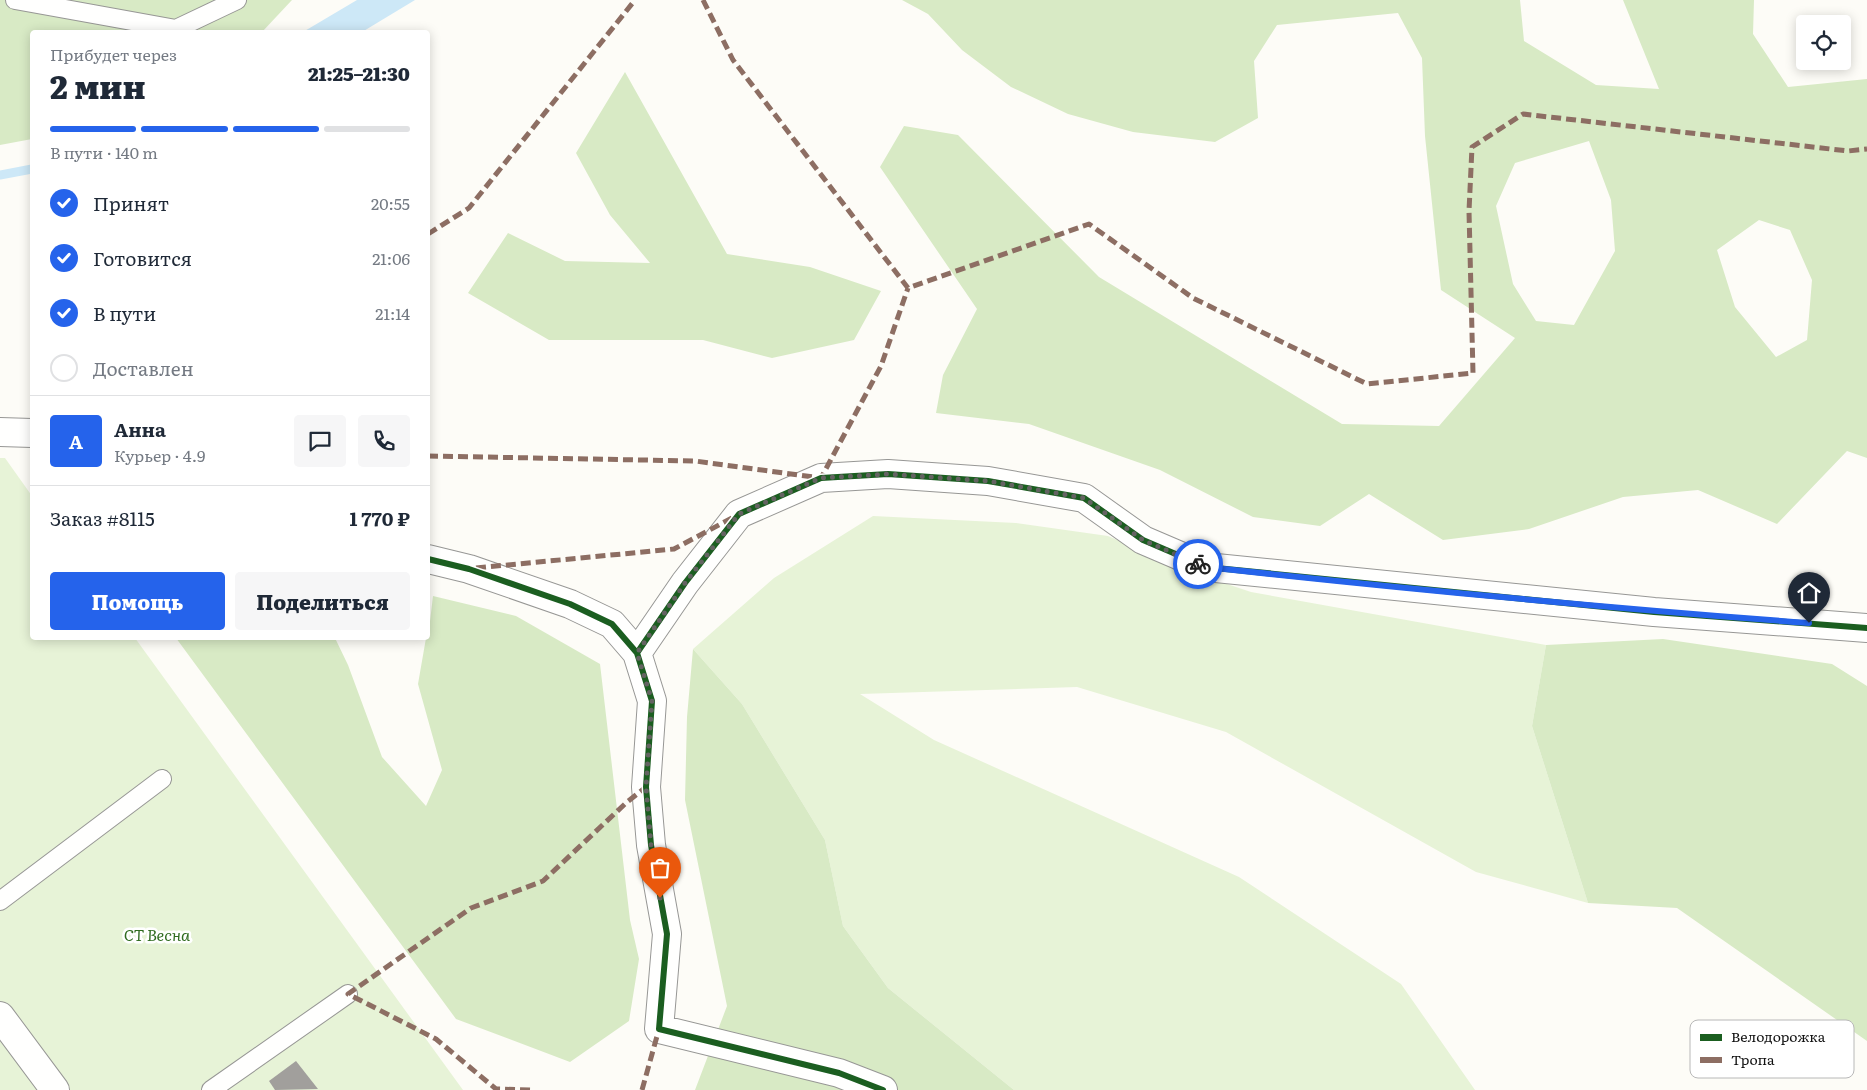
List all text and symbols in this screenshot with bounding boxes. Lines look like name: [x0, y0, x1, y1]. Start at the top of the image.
map controls: [1796, 15, 1851, 70]
button: locate: [1796, 15, 1851, 70]
text: Прибудет через: [50, 42, 177, 66]
text: 21:25–21:30: [308, 59, 410, 87]
text: 2 мин: [50, 61, 146, 109]
text: В пути · 140 m: [50, 140, 158, 164]
icon: check: [50, 189, 78, 217]
text: Принят: [93, 189, 169, 217]
text: 20:55: [371, 191, 410, 215]
icon: check: [50, 244, 78, 272]
text: Готовится: [93, 244, 192, 272]
text: 21:06: [372, 246, 410, 270]
icon: check: [50, 299, 78, 327]
text: В пути: [93, 299, 156, 327]
text: 21:14: [375, 301, 410, 325]
text: Доставлен: [93, 354, 194, 382]
text: Анна: [114, 415, 166, 443]
button: chat: [294, 415, 346, 467]
button: phone: [358, 415, 410, 467]
text: А: [69, 427, 83, 455]
text: Курьер · 4.9: [114, 443, 205, 467]
text: Заказ #8115: [50, 504, 155, 532]
text: 1 770 ₽: [350, 504, 410, 532]
courier: [1173, 539, 1223, 589]
icon: bike: [1184, 550, 1212, 578]
button: Помощь: [50, 572, 225, 630]
button: Поделиться: [235, 572, 410, 630]
pin: [1788, 572, 1830, 623]
icon: home: [1795, 579, 1823, 607]
pin: [639, 847, 681, 898]
icon: bag: [646, 854, 674, 882]
park label: СТ Весна: [124, 922, 191, 946]
legend: [1690, 1020, 1854, 1078]
text: Велодорожка: [1731, 1026, 1826, 1046]
text: Тропа: [1731, 1049, 1775, 1069]

